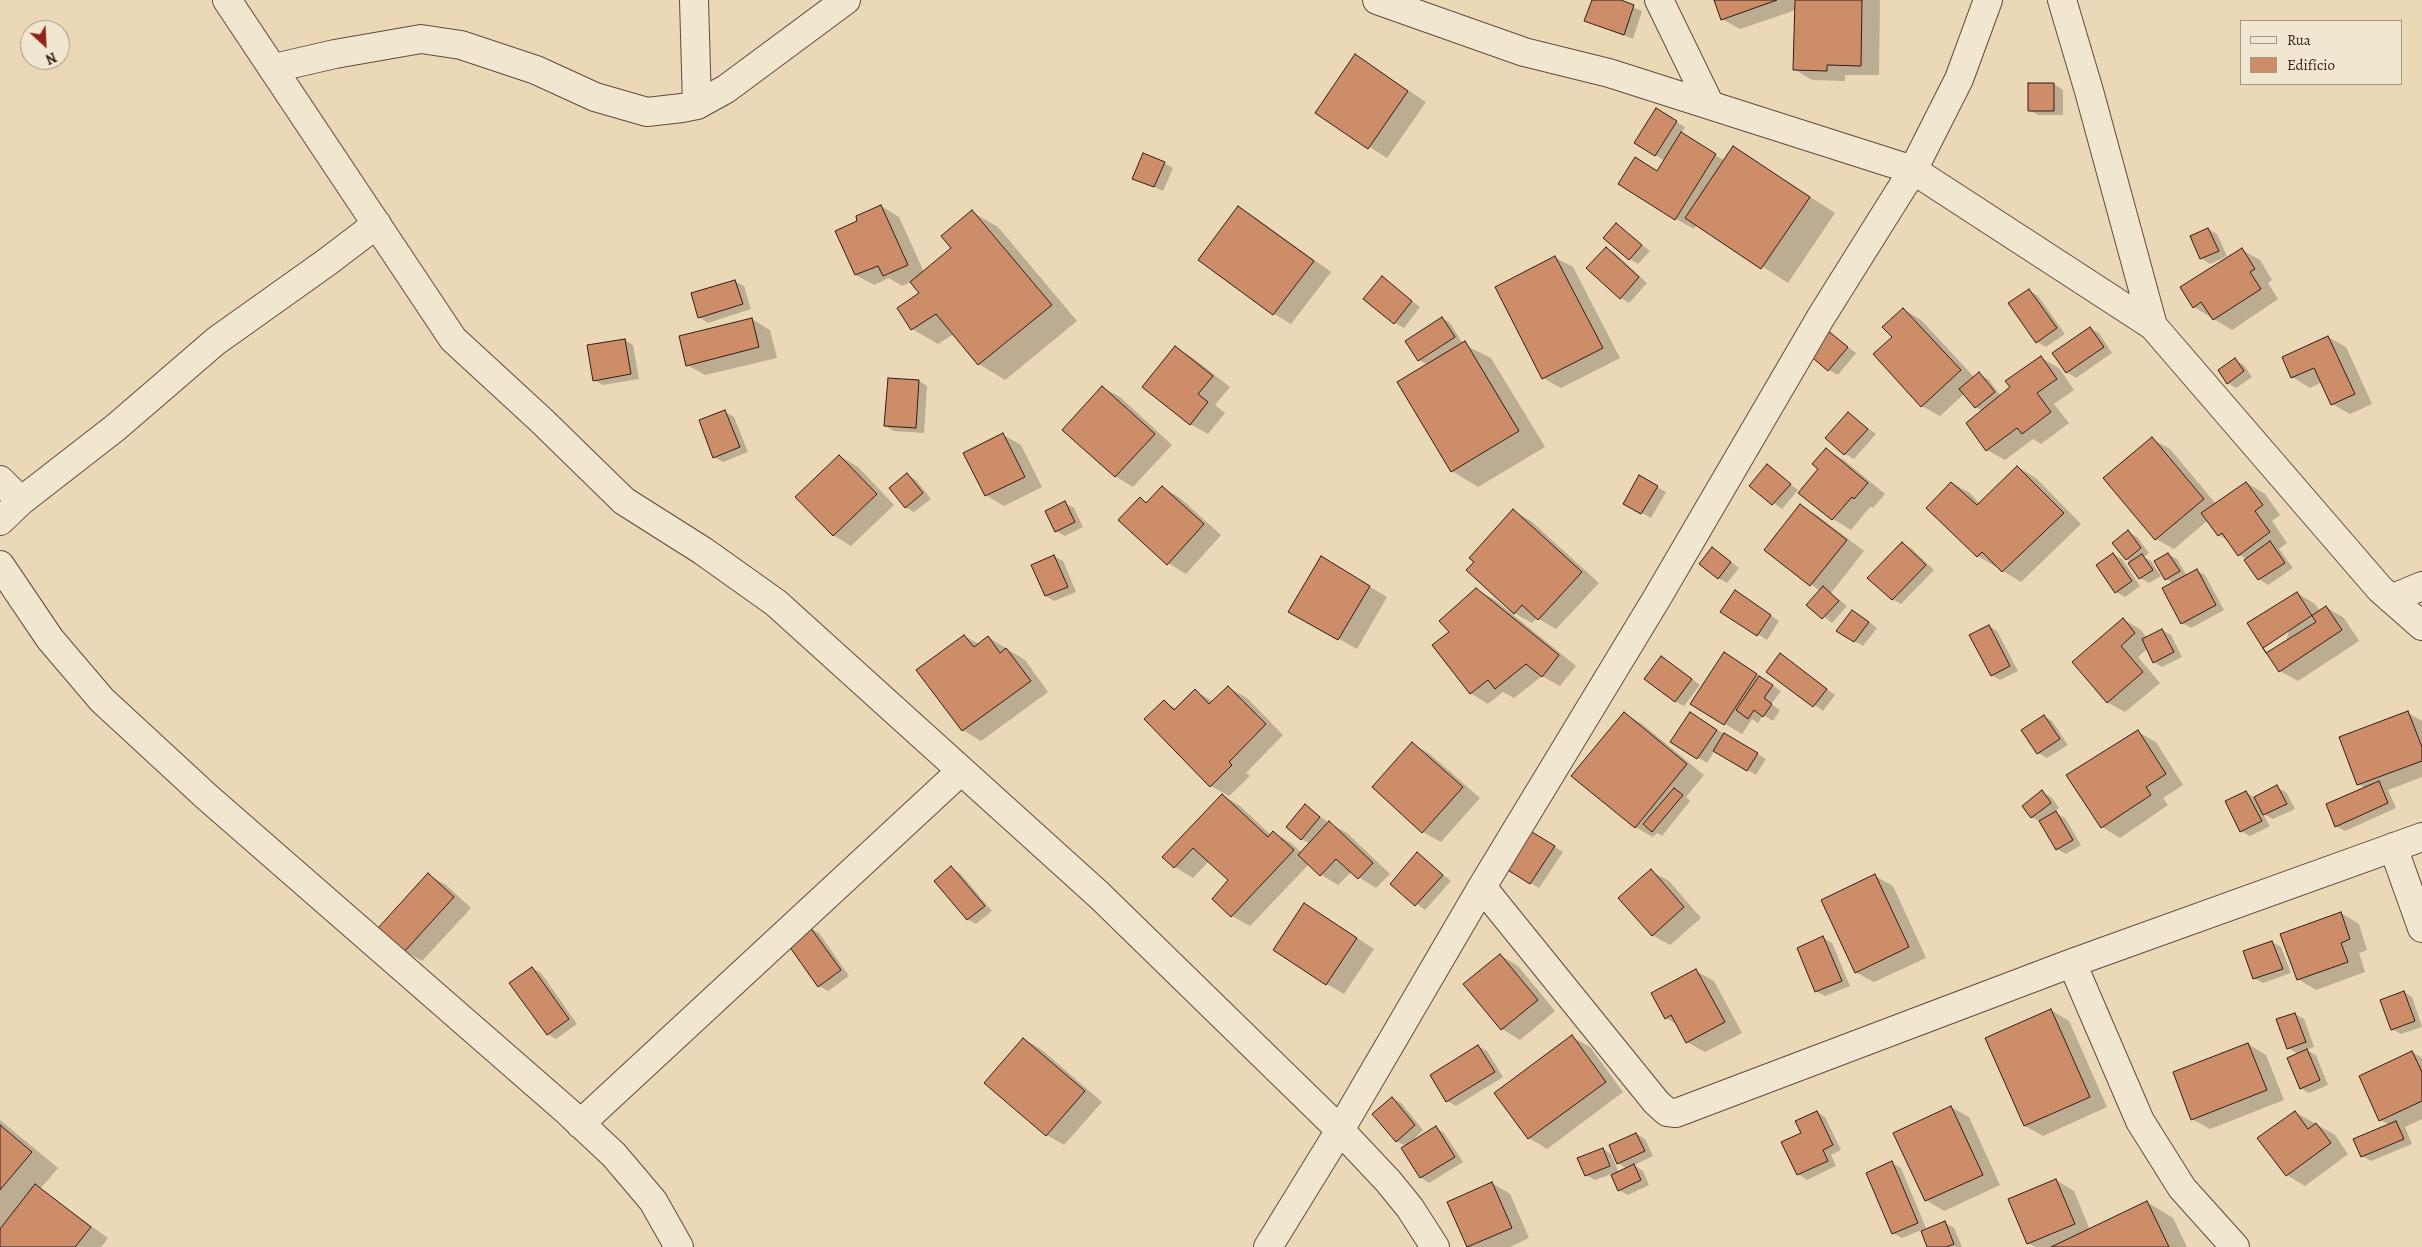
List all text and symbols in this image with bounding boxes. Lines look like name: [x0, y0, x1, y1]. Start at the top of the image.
north arrow: [20, 20, 70, 70]
legend: [2240, 20, 2402, 85]
text: Rua: [2287, 30, 2311, 50]
text: N: [42, 47, 60, 69]
text: Edifício: [2287, 55, 2335, 75]

